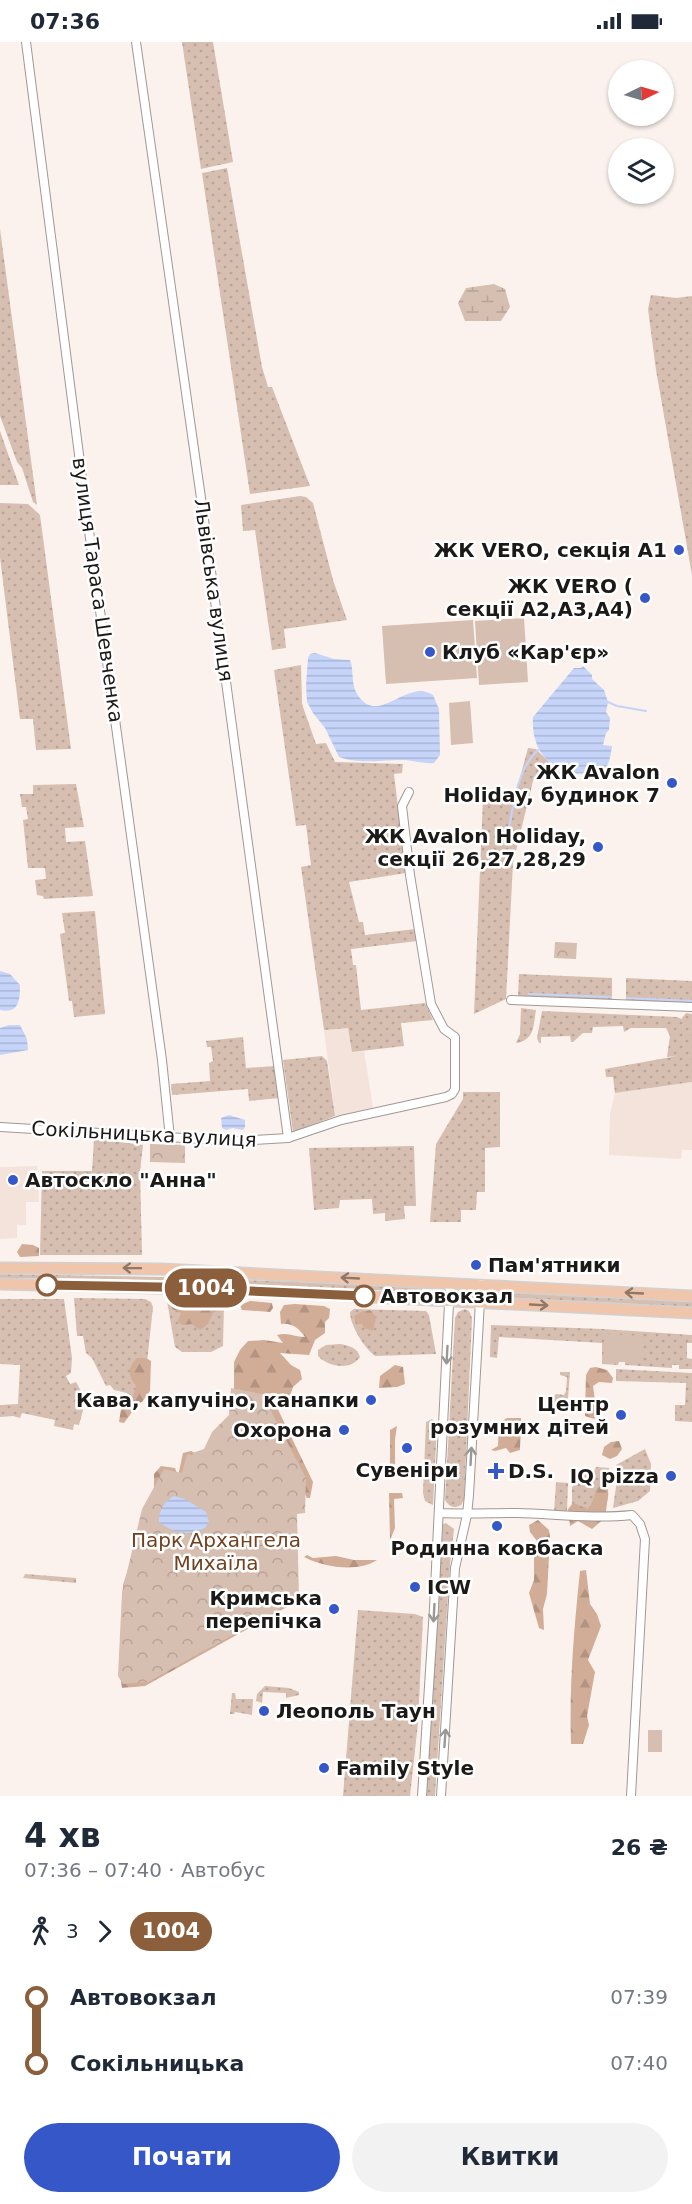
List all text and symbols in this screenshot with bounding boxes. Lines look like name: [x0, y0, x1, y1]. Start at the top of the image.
text: 07:36: [30, 9, 100, 34]
north arrow: [608, 60, 674, 126]
map controls: [608, 60, 674, 204]
button: layers: [608, 138, 674, 204]
street label: вулиця Тараса Шевченка: [68, 456, 128, 724]
street label: Львівська вулиця: [189, 497, 239, 683]
place label: ЖК VERO, секція А1: [434, 538, 667, 562]
marker: ЖК VERO, секція А1: [672, 543, 686, 557]
place label: ЖК VERO ( секції А2,А3,А4): [446, 574, 633, 621]
marker: ЖК VERO ( секції А2,А3,А4): [638, 591, 652, 605]
place label: Клуб «Кар'єр»: [442, 640, 609, 664]
marker: Клуб «Кар'єр»: [423, 645, 437, 659]
place label: ЖК Avalon Holiday, будинок 7: [443, 760, 660, 807]
marker: ЖК Avalon Holiday, будинок 7: [665, 776, 679, 790]
place label: ЖК Avalon Holiday, секції 26,27,28,29: [365, 824, 586, 871]
marker: ЖК Avalon Holiday, секції 26,27,28,29: [591, 840, 605, 854]
street label: Сокільницька вулиця: [31, 1116, 257, 1152]
place label: Автоскло "Анна": [25, 1168, 217, 1192]
marker: Автоскло "Анна": [6, 1173, 20, 1187]
place label: Пам'ятники: [488, 1253, 621, 1277]
marker: Пам'ятники: [469, 1258, 483, 1272]
one-way arrow: [123, 1262, 143, 1274]
line badge: 1004: [164, 1268, 248, 1308]
one-way arrow: [341, 1272, 361, 1283]
unlabelled marker: [36, 1274, 58, 1296]
text: 1004: [177, 1276, 235, 1300]
place label: Автовокзал: [380, 1284, 513, 1308]
marker: Автовокзал: [353, 1285, 375, 1307]
one-way arrow: [624, 1287, 644, 1298]
one-way arrow: [528, 1299, 548, 1310]
one-way arrow: [442, 1345, 453, 1365]
place label: Кава, капучіно, канапки: [76, 1388, 359, 1412]
place label: Центр розумних дітей: [430, 1392, 609, 1439]
marker: Кава, капучіно, канапки: [364, 1393, 378, 1407]
marker: Центр розумних дітей: [614, 1408, 628, 1422]
place label: Охорона: [233, 1418, 332, 1442]
marker: Охорона: [337, 1423, 351, 1437]
marker: Сувеніри: [400, 1441, 414, 1455]
one-way arrow: [466, 1447, 477, 1467]
place label: Сувеніри: [356, 1458, 458, 1482]
place label: D.S.: [508, 1459, 554, 1483]
marker: D.S.: [489, 1464, 503, 1478]
place label: IQ pizza: [570, 1464, 659, 1488]
marker: IQ pizza: [664, 1469, 678, 1483]
marker: Родинна ковбаска: [490, 1519, 504, 1533]
park label: Парк Архангела Михаїла: [131, 1528, 301, 1575]
place label: Родинна ковбаска: [390, 1536, 604, 1560]
place label: ICW: [427, 1575, 471, 1599]
marker: ICW: [408, 1580, 422, 1594]
place label: Кримська перепічка: [205, 1586, 322, 1633]
marker: Кримська перепічка: [327, 1602, 341, 1616]
one-way arrow: [428, 1603, 439, 1623]
place label: Леополь Таун: [276, 1699, 436, 1723]
marker: Леополь Таун: [257, 1704, 271, 1718]
one-way arrow: [439, 1728, 450, 1748]
place label: Family Style: [336, 1756, 474, 1780]
marker: Family Style: [317, 1761, 331, 1775]
text: 4 хв: [24, 1816, 101, 1855]
text: 26 ₴: [611, 1835, 668, 1860]
text: 07:36 – 07:40 · Автобус: [24, 1858, 266, 1882]
icon: walk: [24, 1915, 57, 1948]
icon: forward: [88, 1915, 121, 1948]
text: 3: [66, 1919, 79, 1943]
text: 1004: [142, 1919, 200, 1943]
text: Автовокзал: [70, 1985, 217, 2010]
text: 07:39: [610, 1985, 668, 2009]
text: Сокільницька: [70, 2051, 244, 2076]
text: 07:40: [610, 2051, 668, 2075]
button: Почати: [24, 2123, 340, 2192]
button: Квитки: [352, 2123, 668, 2192]

